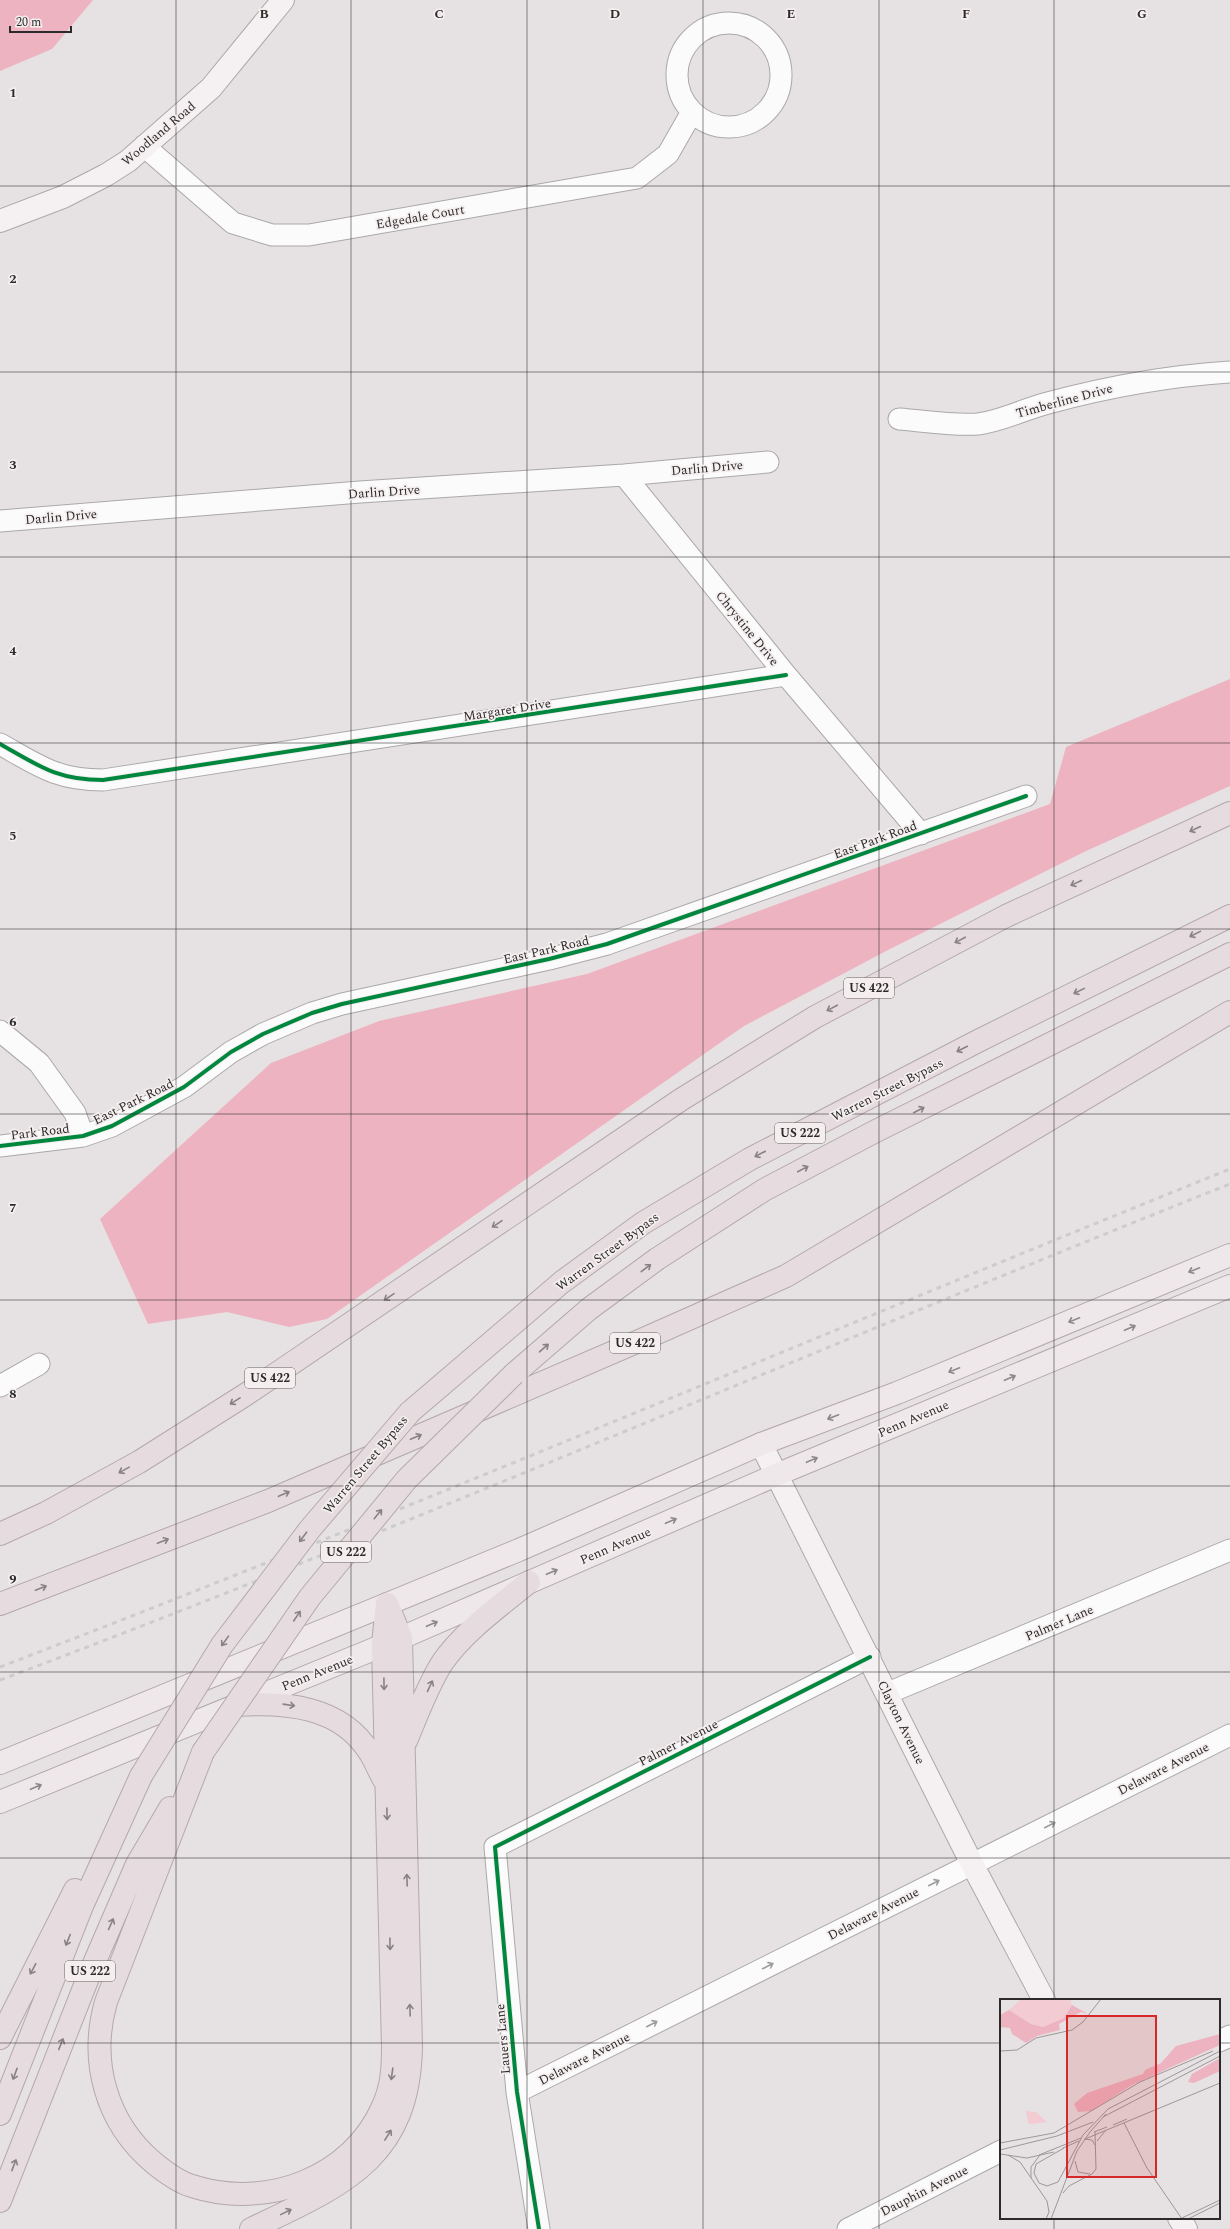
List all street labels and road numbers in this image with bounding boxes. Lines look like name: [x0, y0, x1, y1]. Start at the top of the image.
street label: Woodland Road: [117, 97, 200, 171]
street label: Edgedale Court: [374, 199, 466, 235]
street label: Timberline Drive: [1014, 378, 1115, 424]
street label: Darlin Drive: [670, 455, 744, 481]
street label: Darlin Drive: [347, 480, 421, 504]
street label: Darlin Drive: [24, 504, 98, 530]
street label: Chrystine Drive: [711, 587, 784, 670]
street label: Margaret Drive: [462, 693, 552, 727]
street label: East Park Road: [831, 816, 920, 864]
street label: East Park Road: [501, 930, 591, 970]
road number: US 422: [844, 978, 894, 998]
street label: Warren Street Bypass: [828, 1053, 947, 1127]
street label: East Park Road: [90, 1074, 177, 1130]
street label: Park Road: [9, 1118, 71, 1146]
road number: US 222: [775, 1123, 825, 1143]
street label: Warren Street Bypass: [552, 1207, 663, 1296]
road number: US 422: [610, 1333, 660, 1353]
road number: US 422: [245, 1368, 295, 1388]
street label: Penn Avenue: [875, 1395, 952, 1443]
street label: Warren Street Bypass: [318, 1411, 413, 1518]
street label: Penn Avenue: [577, 1522, 654, 1570]
road number: US 222: [321, 1542, 371, 1562]
street label: Palmer Lane: [1022, 1600, 1097, 1646]
street label: Penn Avenue: [279, 1649, 356, 1696]
street label: Clayton Avenue: [872, 1677, 930, 1768]
street label: Palmer Avenue: [635, 1714, 722, 1772]
street label: Delaware Avenue: [1114, 1737, 1213, 1801]
street label: Delaware Avenue: [824, 1882, 923, 1946]
road number: US 222: [65, 1961, 115, 1981]
street label: Lauers Lane: [490, 2003, 516, 2075]
street label: Delaware Avenue: [535, 2027, 634, 2091]
street label: Dauphin Avenue: [877, 2160, 972, 2222]

